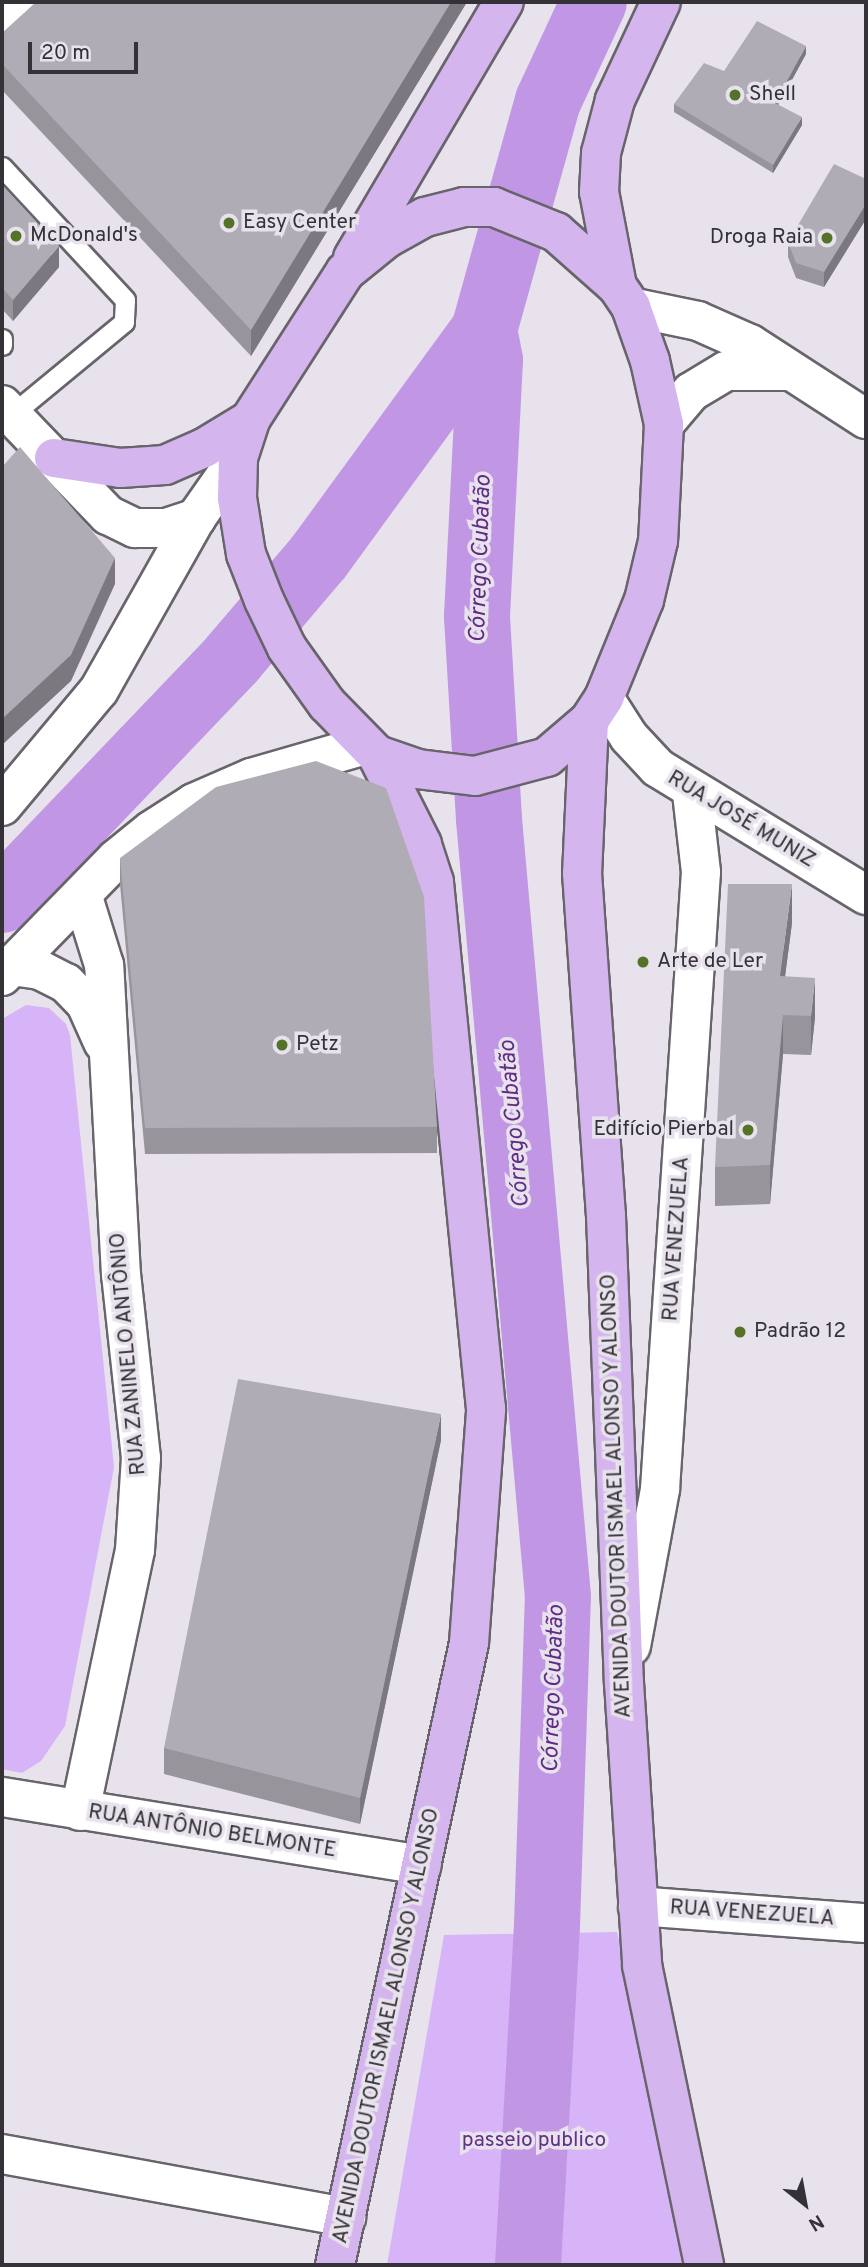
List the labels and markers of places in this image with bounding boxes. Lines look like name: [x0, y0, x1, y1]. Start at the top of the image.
place label: Shell: [749, 82, 796, 108]
marker: Shell: [727, 87, 743, 103]
place label: Easy Center: [243, 210, 356, 236]
marker: Easy Center: [221, 215, 237, 231]
place label: McDonald's: [30, 223, 138, 249]
place label: Droga Raia: [710, 225, 813, 251]
marker: McDonald's: [8, 228, 24, 244]
marker: Droga Raia: [819, 230, 835, 246]
place label: Arte de Ler: [657, 949, 763, 975]
marker: Arte de Ler: [635, 954, 651, 970]
place label: Petz: [296, 1032, 339, 1058]
marker: Petz: [274, 1037, 290, 1053]
place label: Edifício Pierbal: [593, 1117, 734, 1143]
marker: Edifício Pierbal: [740, 1122, 756, 1138]
place label: Padrão 12: [754, 1319, 846, 1345]
marker: Padrão 12: [732, 1324, 748, 1340]

